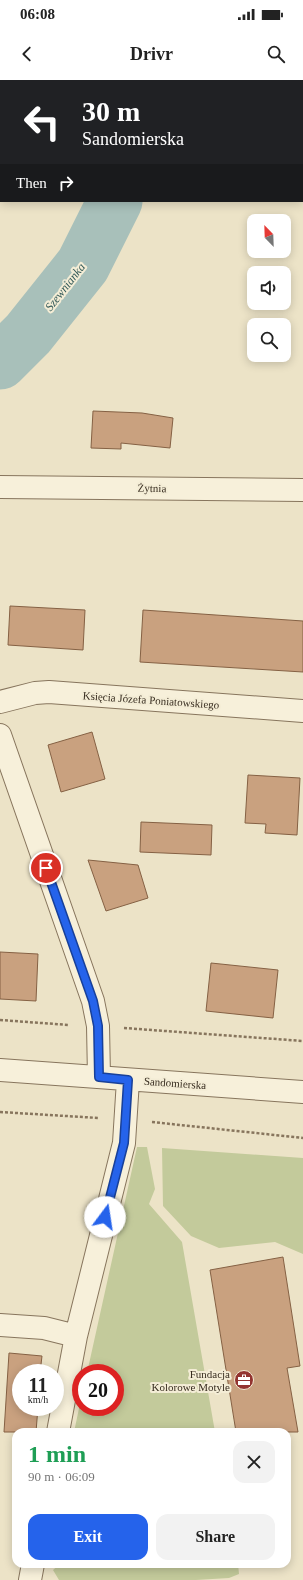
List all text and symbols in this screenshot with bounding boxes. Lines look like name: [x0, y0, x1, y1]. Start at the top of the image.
text: 06:08: [20, 6, 55, 22]
icon: back: [16, 43, 38, 65]
icon: search: [265, 43, 287, 65]
text: Drivr: [130, 44, 173, 64]
icon: left: [16, 96, 68, 148]
text: 30 m: [82, 96, 140, 127]
text: Sandomierska: [82, 129, 184, 149]
icon: right: [55, 172, 77, 194]
text: Then: [16, 175, 47, 191]
north arrow: [247, 214, 291, 258]
map controls: [247, 214, 291, 362]
water label: Szewnianka: [42, 260, 88, 314]
button: sound: [247, 266, 291, 310]
button: search: [247, 318, 291, 362]
street label: Żytnia: [138, 482, 167, 494]
street label: Księcia Józefa Poniatowskiego: [82, 689, 220, 711]
pin: [29, 851, 63, 885]
icon: arrive: [35, 857, 57, 879]
street label: Sandomierska: [143, 1075, 207, 1091]
position arrow: [84, 1196, 126, 1238]
speed limit sign: 20: [72, 1364, 124, 1416]
place label: Fundacja Kolorowe Motyle: [151, 1368, 230, 1393]
office icon: Fundacja Kolorowe Motyle: [233, 1369, 255, 1391]
text: 11: [29, 1374, 47, 1396]
text: km/h: [28, 1394, 48, 1405]
text: 1 min: [28, 1441, 86, 1467]
button: close: [233, 1441, 275, 1483]
text: 90 m · 06:09: [28, 1469, 95, 1484]
button: Exit: [28, 1514, 148, 1560]
button: Share: [156, 1514, 275, 1560]

